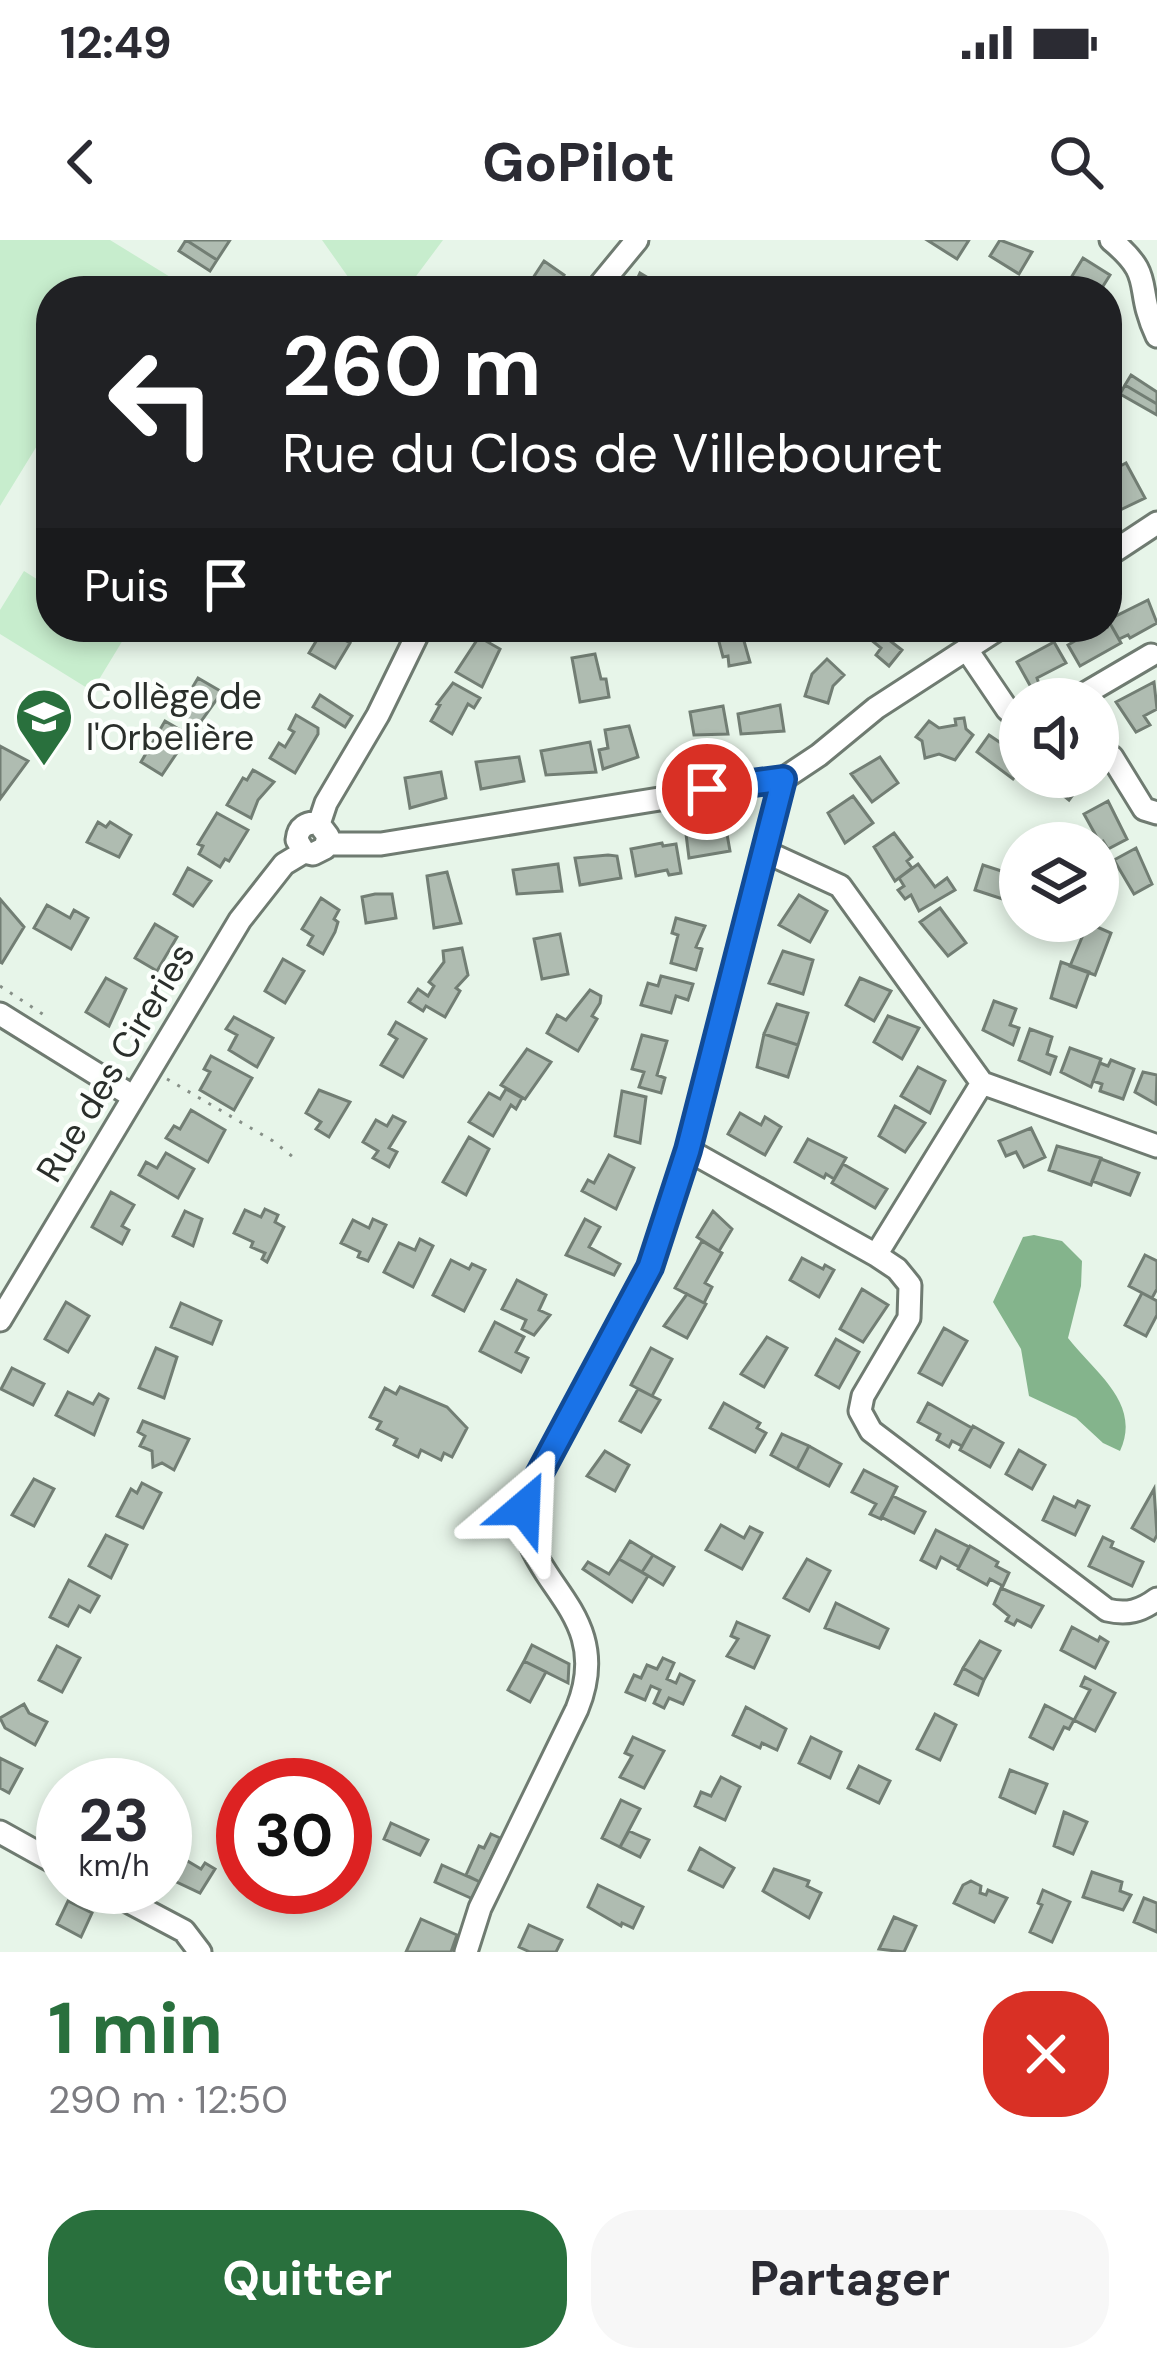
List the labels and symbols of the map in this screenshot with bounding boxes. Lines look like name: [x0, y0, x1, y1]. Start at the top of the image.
place label: Collège de l'Orbelière: [86, 673, 262, 761]
school or university icon: Collège de l'Orbelière: [13, 686, 75, 768]
pin: [656, 738, 758, 840]
street label: Rue des Cireries: [26, 934, 205, 1190]
position arrow: [461, 1445, 587, 1571]
speed limit sign: 30: [216, 1758, 372, 1914]

